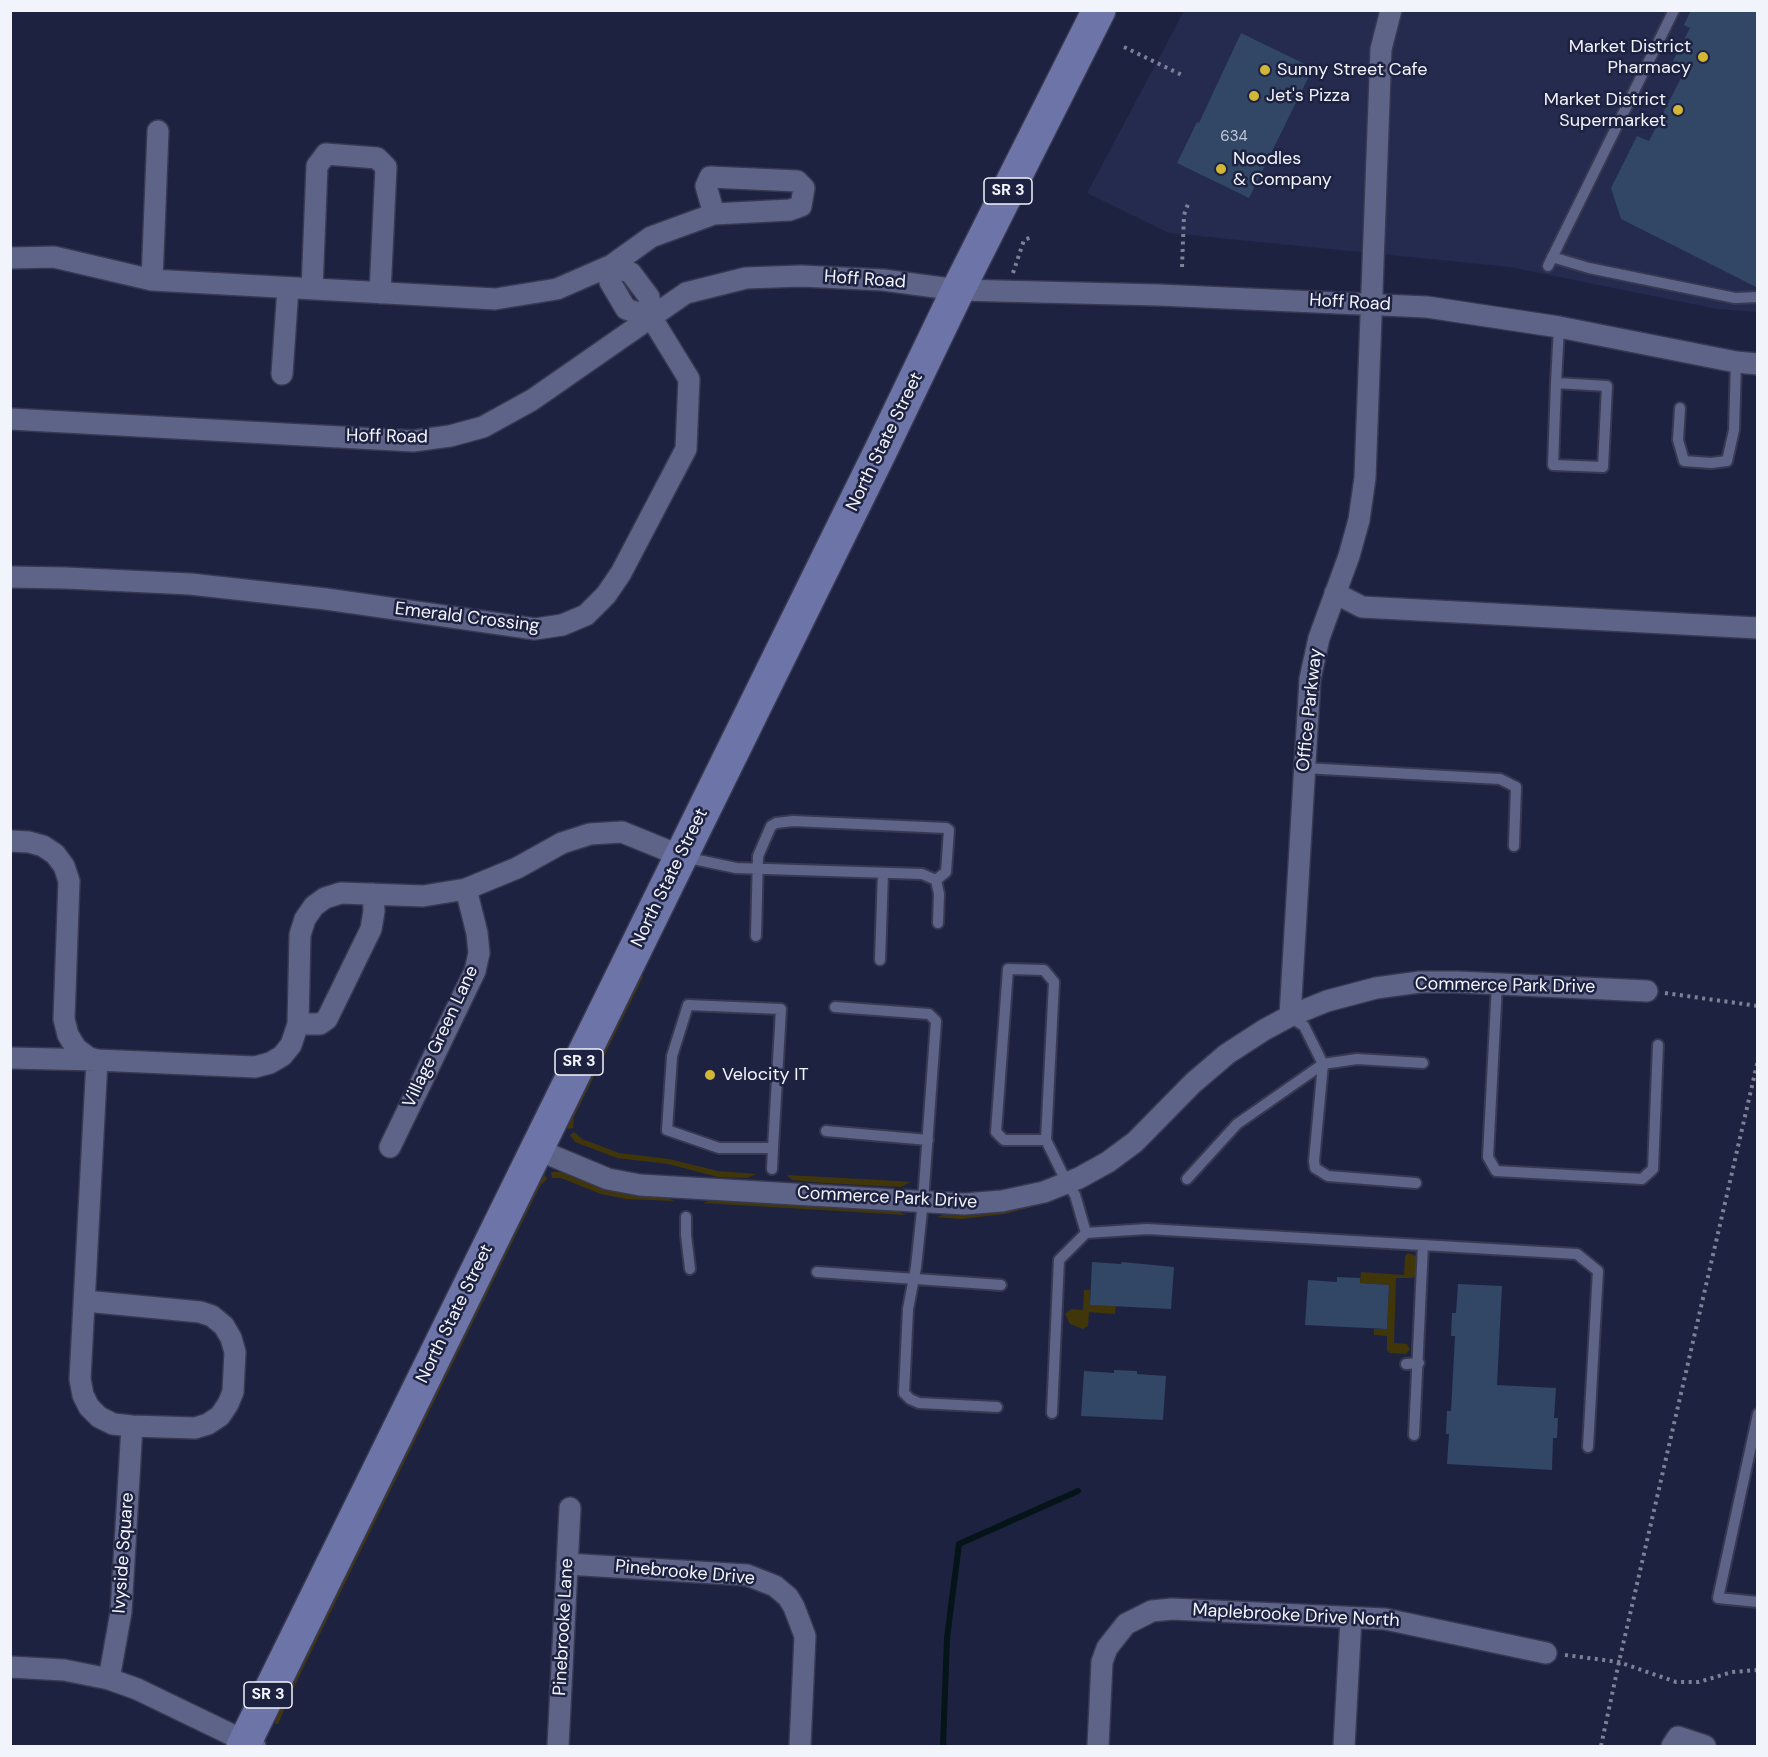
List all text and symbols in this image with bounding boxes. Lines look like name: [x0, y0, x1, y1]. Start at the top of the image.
place label: Market District Pharmacy: [1569, 36, 1691, 78]
marker: Market District Pharmacy: [1696, 50, 1710, 64]
place label: Sunny Street Cafe: [1277, 59, 1427, 81]
marker: Sunny Street Cafe: [1258, 63, 1272, 77]
place label: Jet's Pizza: [1266, 85, 1350, 107]
marker: Jet's Pizza: [1247, 89, 1261, 103]
place label: Market District Supermarket: [1544, 89, 1666, 132]
marker: Market District Supermarket: [1671, 103, 1685, 117]
house number: 634: [1220, 128, 1248, 146]
place label: Noodles & Company: [1233, 148, 1332, 190]
marker: Noodles & Company: [1214, 162, 1228, 176]
road number: SR 3: [984, 178, 1032, 204]
street label: Hoff Road: [823, 266, 907, 294]
street label: Hoff Road: [1309, 290, 1391, 316]
street label: North State Street: [842, 369, 928, 515]
street label: Hoff Road: [346, 425, 428, 449]
street label: Emerald Crossing: [393, 598, 541, 638]
street label: Office Parkway: [1293, 647, 1327, 773]
street label: North State Street: [627, 805, 713, 951]
street label: Village Green Lane: [399, 963, 483, 1111]
street label: Commerce Park Drive: [1415, 974, 1595, 998]
road number: SR 3: [555, 1049, 603, 1075]
place label: Velocity IT: [722, 1064, 809, 1086]
marker: Velocity IT: [703, 1068, 717, 1082]
street label: Commerce Park Drive: [796, 1182, 978, 1214]
street label: North State Street: [412, 1241, 498, 1387]
street label: Ivyside Square: [109, 1492, 139, 1614]
street label: Pinebrooke Drive: [614, 1556, 756, 1590]
street label: Pinebrooke Lane: [550, 1558, 578, 1696]
street label: Maplebrooke Drive North: [1192, 1600, 1400, 1632]
road number: SR 3: [244, 1682, 292, 1708]

